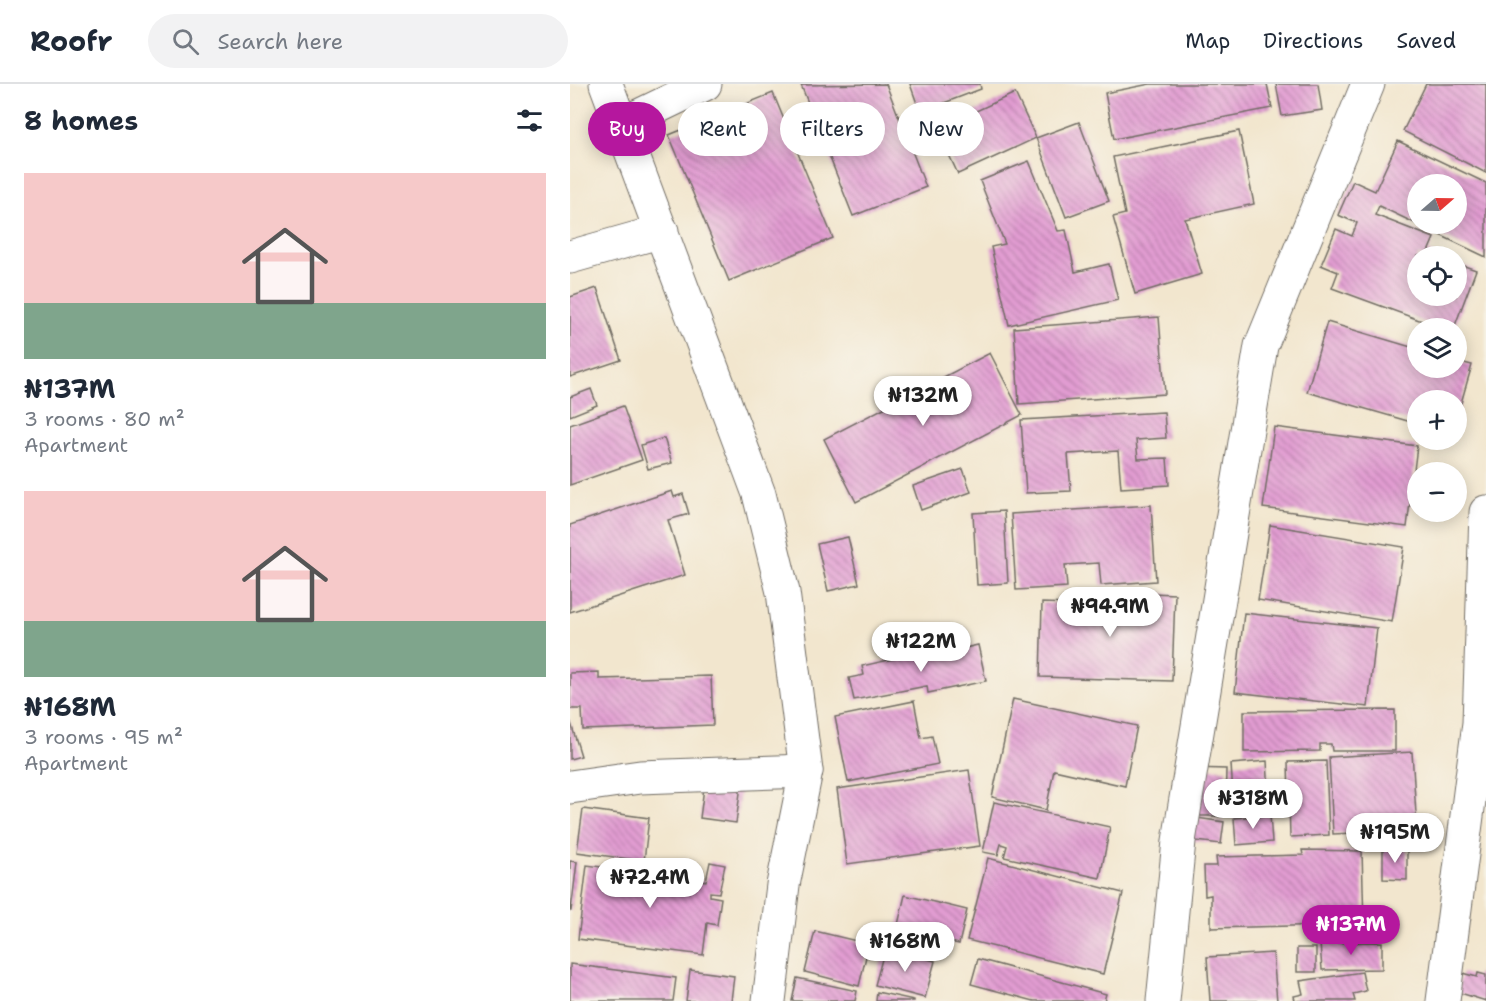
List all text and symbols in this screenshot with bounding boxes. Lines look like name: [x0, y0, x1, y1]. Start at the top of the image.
search box: [148, 14, 568, 68]
text: Roofr: [30, 22, 112, 60]
icon: search: [169, 25, 202, 58]
text: Search here: [217, 27, 343, 56]
text: Map: [1185, 27, 1230, 55]
text: Directions: [1263, 27, 1363, 55]
text: Saved: [1396, 27, 1456, 55]
chip: Buy: [588, 102, 666, 156]
chip: Rent: [678, 102, 768, 156]
chip: Filters: [780, 102, 885, 156]
chip: New: [897, 102, 984, 156]
text: 8 homes: [24, 103, 138, 138]
icon: filters: [513, 104, 546, 137]
north arrow: [1407, 174, 1467, 234]
map controls: [1407, 174, 1467, 522]
icon: home: [231, 212, 339, 320]
button: locate: [1407, 246, 1467, 306]
button: layers: [1407, 318, 1467, 378]
text: ₦137M: [24, 371, 115, 406]
pin: ₦132M: [881, 376, 965, 427]
text: ₦132M: [888, 382, 958, 408]
button: +: [1407, 390, 1467, 450]
text: 3 rooms · 80 m²: [24, 406, 185, 432]
text: Apartment: [24, 432, 128, 458]
button: −: [1407, 462, 1467, 522]
icon: home: [231, 530, 339, 638]
pin: ₦94.9M: [1061, 587, 1159, 638]
text: ₦94.9M: [1071, 593, 1149, 619]
pin: ₦122M: [879, 622, 963, 673]
text: ₦122M: [886, 628, 956, 654]
text: ₦168M: [24, 689, 116, 724]
text: 3 rooms · 95 m²: [24, 724, 183, 750]
text: Apartment: [24, 750, 128, 776]
pin: ₦318M: [1211, 779, 1295, 830]
text: ₦318M: [1218, 785, 1288, 811]
pin: ₦195M: [1353, 813, 1437, 864]
text: ₦195M: [1360, 819, 1430, 845]
pin: ₦72.4M: [601, 858, 699, 909]
text: ₦72.4M: [610, 864, 690, 890]
pin: ₦137M: [1309, 905, 1393, 956]
text: ₦137M: [1316, 911, 1386, 937]
pin: ₦168M: [863, 922, 947, 973]
text: ₦168M: [870, 928, 940, 954]

